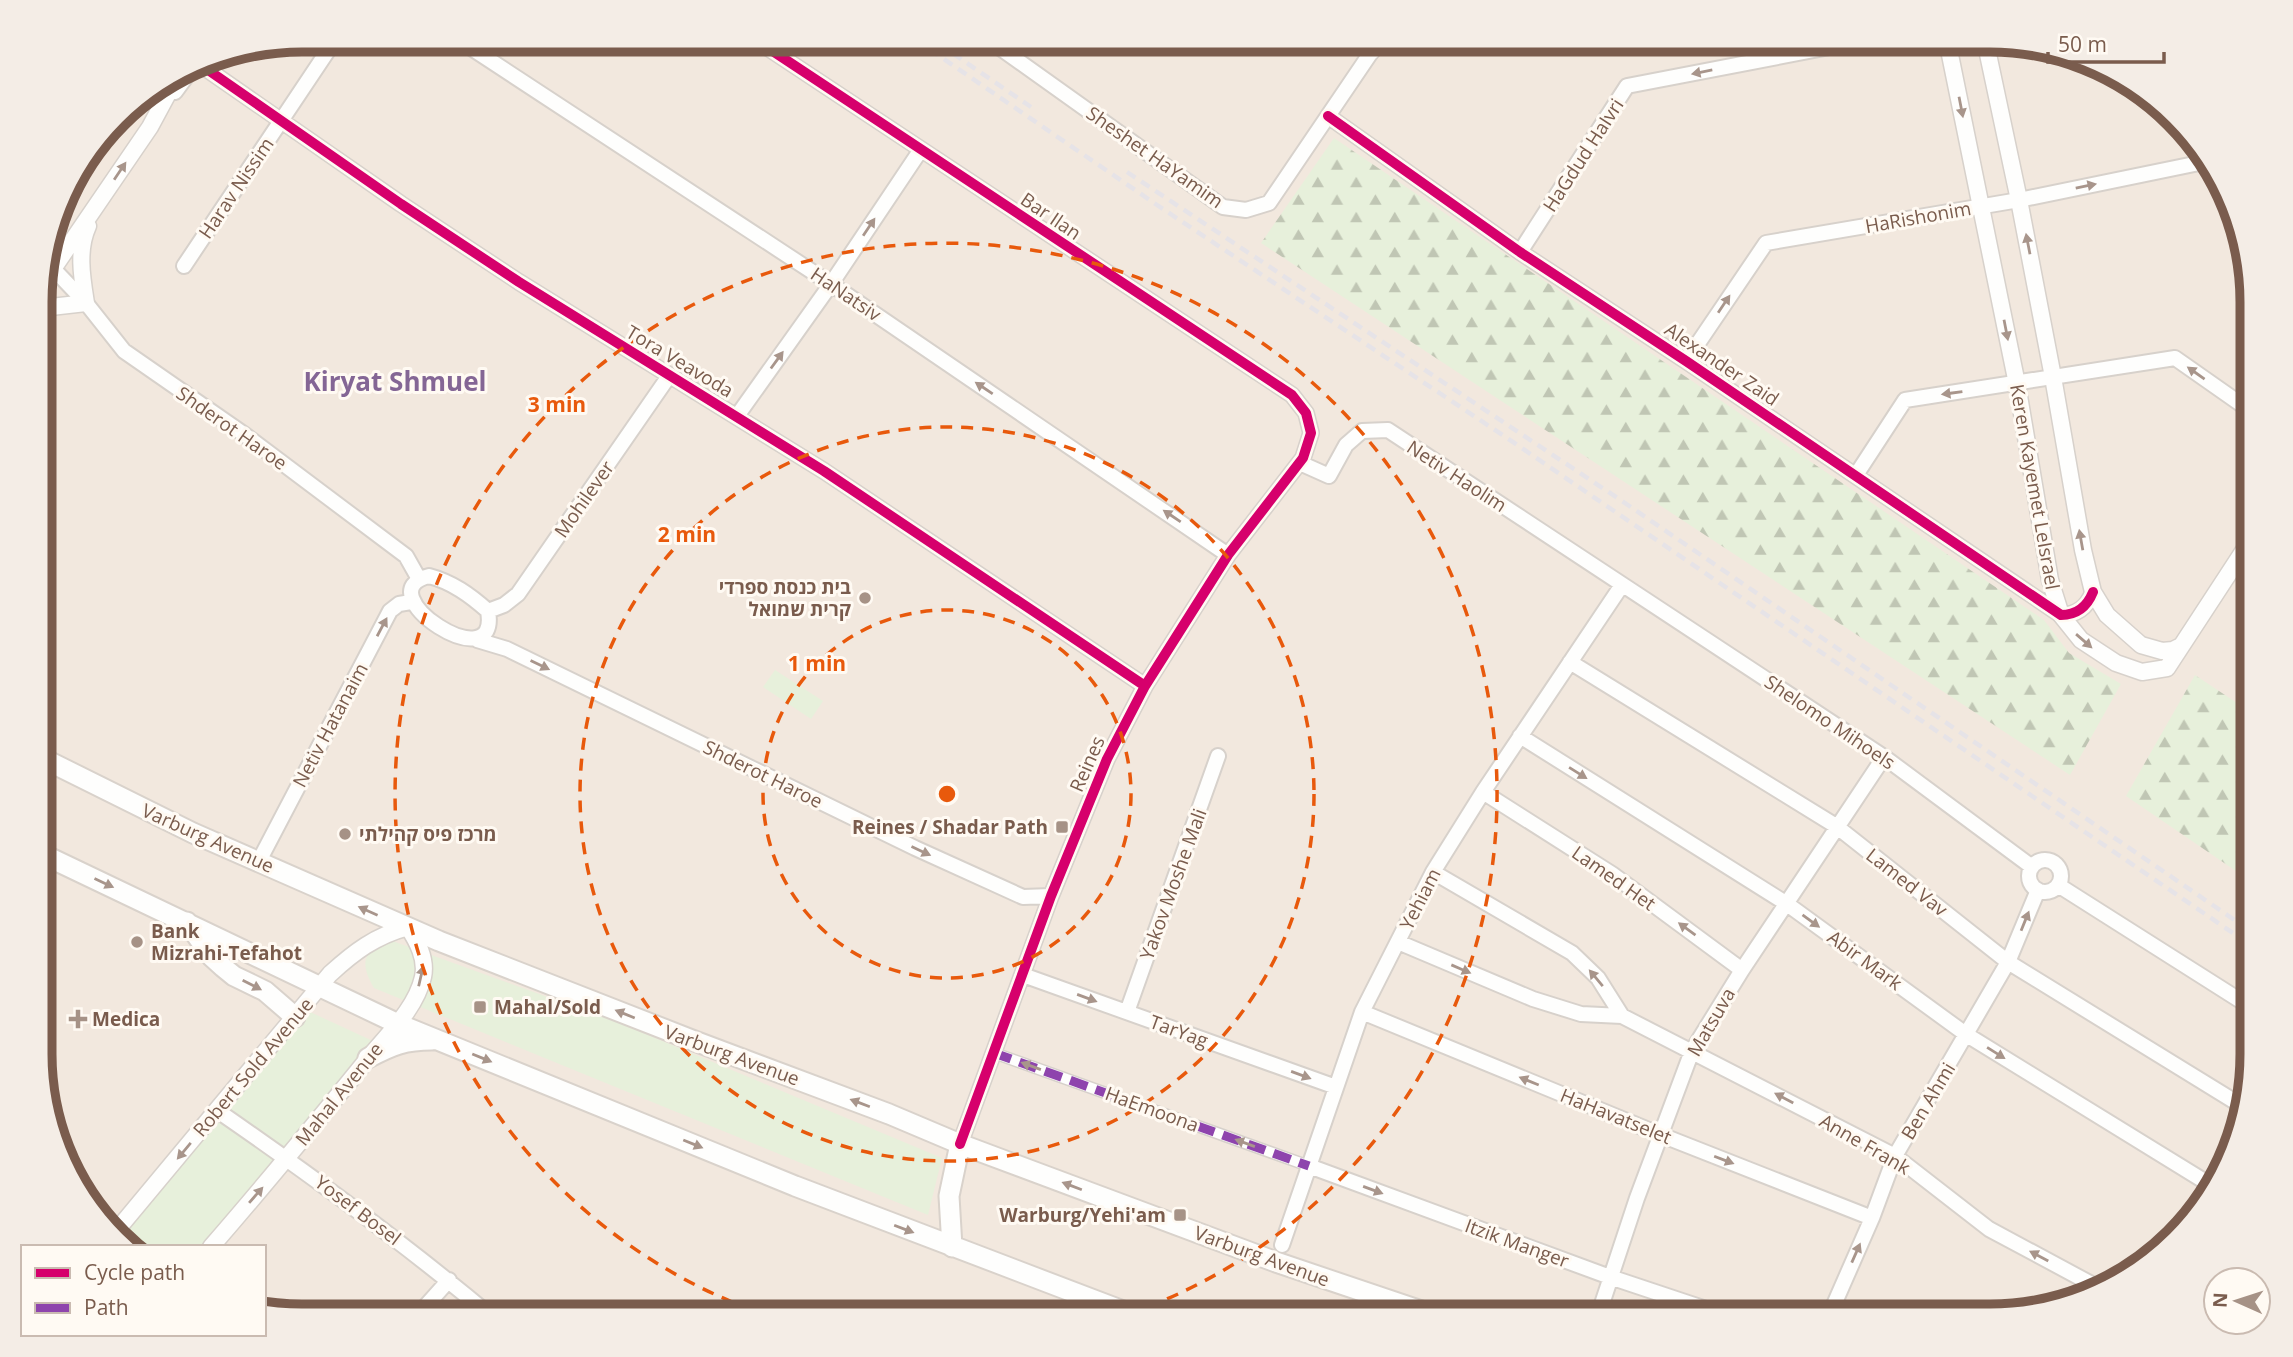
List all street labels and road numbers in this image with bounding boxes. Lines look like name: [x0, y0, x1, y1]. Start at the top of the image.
street label: HaGdud HaIvri: [1537, 93, 1629, 217]
street label: Sheshet HaYamim: [1081, 100, 1229, 214]
street label: Harav Nissim: [193, 132, 279, 244]
street label: Bar Ilan: [1016, 186, 1086, 246]
street label: HaRishonim: [1863, 195, 1973, 239]
street label: HaNatsiv: [806, 261, 887, 327]
street label: Alexander Zaid: [1660, 316, 1784, 412]
street label: Tora Veavoda: [622, 319, 738, 403]
street label: Shderot Haroe: [171, 380, 293, 476]
street label: Keren Kayemet LeIsrael: [2004, 382, 2066, 592]
street label: Netiv Haolim: [1402, 434, 1512, 518]
street label: Mohilever: [548, 455, 620, 543]
street label: Netiv Hatanaim: [286, 658, 374, 792]
street label: Shelomo Mihoels: [1760, 669, 1900, 775]
street label: Reines: [1063, 732, 1111, 796]
street label: Shderot Haroe: [699, 734, 827, 814]
street label: Varburg Avenue: [138, 797, 278, 879]
street label: Yakov Moshe Mali: [1134, 805, 1212, 963]
street label: Lamed Het: [1567, 840, 1661, 917]
street label: Lamed Vav: [1861, 842, 1953, 922]
street label: Yehiam: [1393, 864, 1447, 934]
street label: Abir Mark: [1822, 924, 1908, 996]
street label: Matsuva: [1681, 983, 1741, 1061]
street label: Robert Sold Avenue: [187, 992, 319, 1142]
street label: TarYag: [1146, 1008, 1212, 1054]
street label: Varburg Avenue: [661, 1018, 803, 1092]
street label: Mahal Avenue: [289, 1037, 389, 1151]
street label: Ben Ahmi: [1895, 1058, 1961, 1144]
street label: HaEmoona: [1102, 1080, 1202, 1138]
street label: HaHavatselet: [1556, 1082, 1676, 1150]
street label: Anne Frank: [1815, 1108, 1915, 1180]
street label: Yosef Bosel: [310, 1169, 406, 1251]
street label: Itzik Manger: [1461, 1212, 1573, 1274]
street label: Varburg Avenue: [1191, 1219, 1333, 1293]

